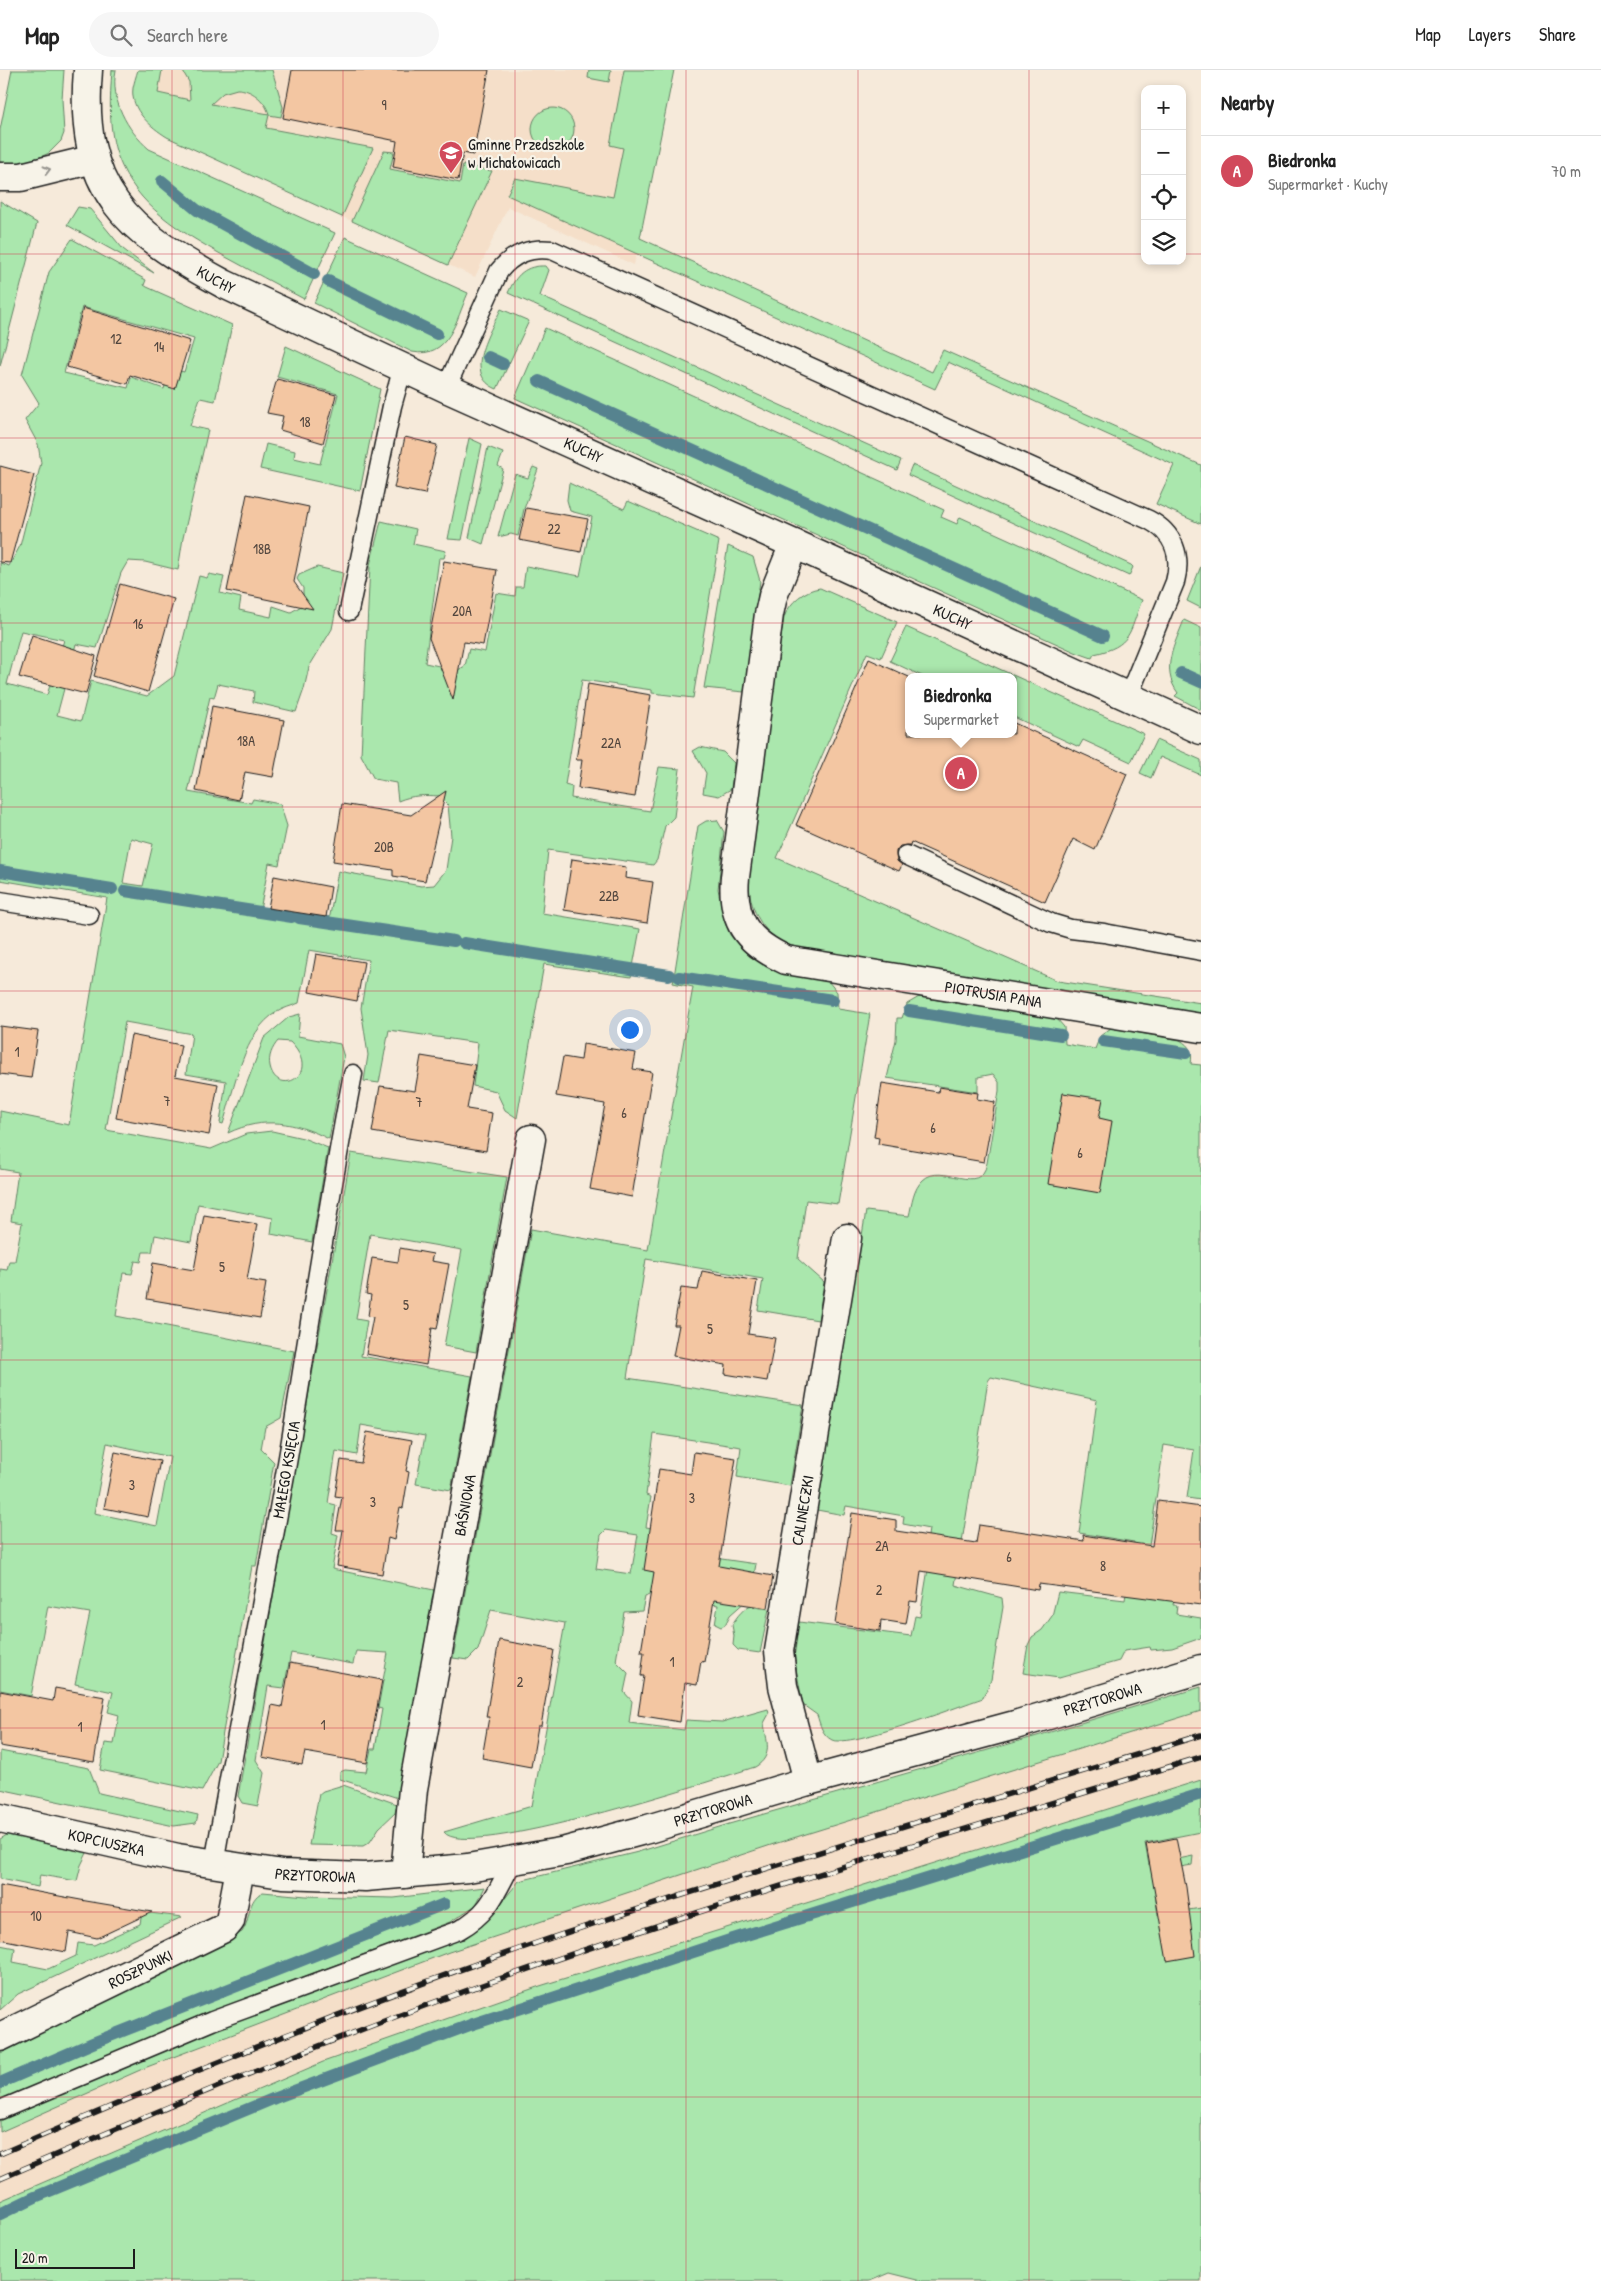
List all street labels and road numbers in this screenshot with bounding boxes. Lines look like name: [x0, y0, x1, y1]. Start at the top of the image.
street label: KUCHY: [193, 260, 239, 299]
street label: KUCHY: [561, 431, 607, 468]
street label: KUCHY: [930, 598, 976, 635]
street label: PIOTRUSIA PANA: [943, 975, 1044, 1013]
street label: MAŁEGO KSIĘCIA: [266, 1419, 305, 1520]
street label: BAŚNIOWA: [448, 1472, 481, 1538]
street label: CALINECZKI: [786, 1474, 819, 1547]
street label: PRZYTOROWA: [1061, 1677, 1144, 1721]
street label: PRZYTOROWA: [671, 1787, 755, 1832]
street label: KOPCIUSZKA: [66, 1823, 147, 1861]
street label: PRZYTOROWA: [274, 1862, 356, 1888]
street label: ROSZPUNKI: [105, 1944, 176, 1994]

